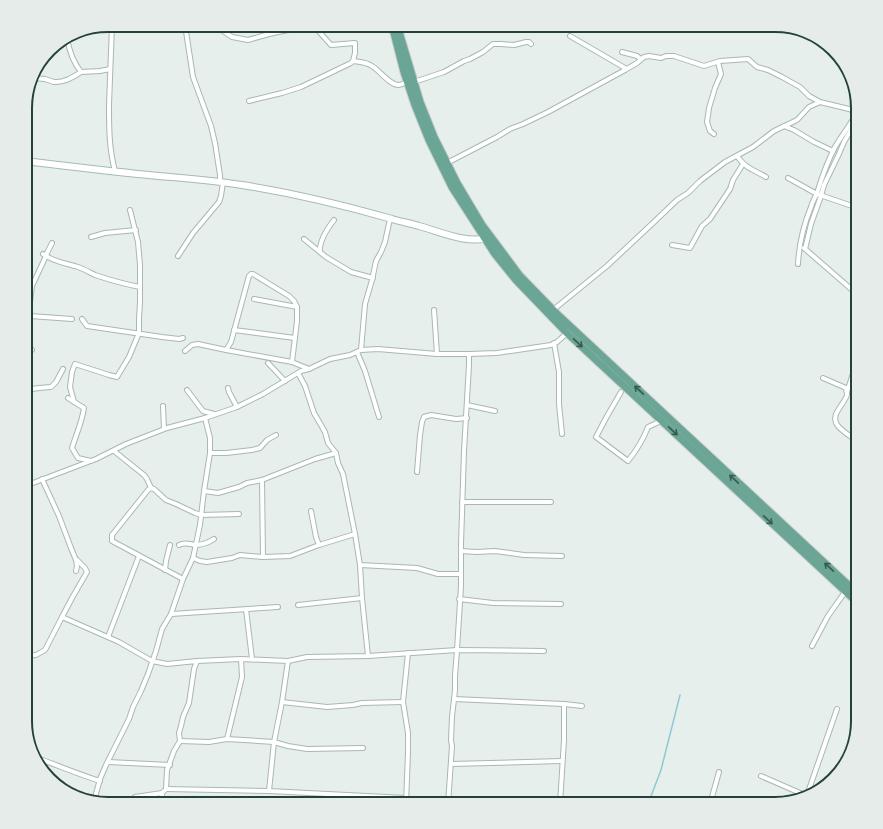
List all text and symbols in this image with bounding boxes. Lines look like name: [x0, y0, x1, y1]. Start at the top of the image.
one-way arrow: [573, 338, 583, 348]
one-way arrow: [634, 386, 644, 395]
one-way arrow: [668, 427, 679, 436]
one-way arrow: [729, 474, 739, 484]
one-way arrow: [763, 515, 773, 524]
one-way arrow: [824, 563, 834, 572]

